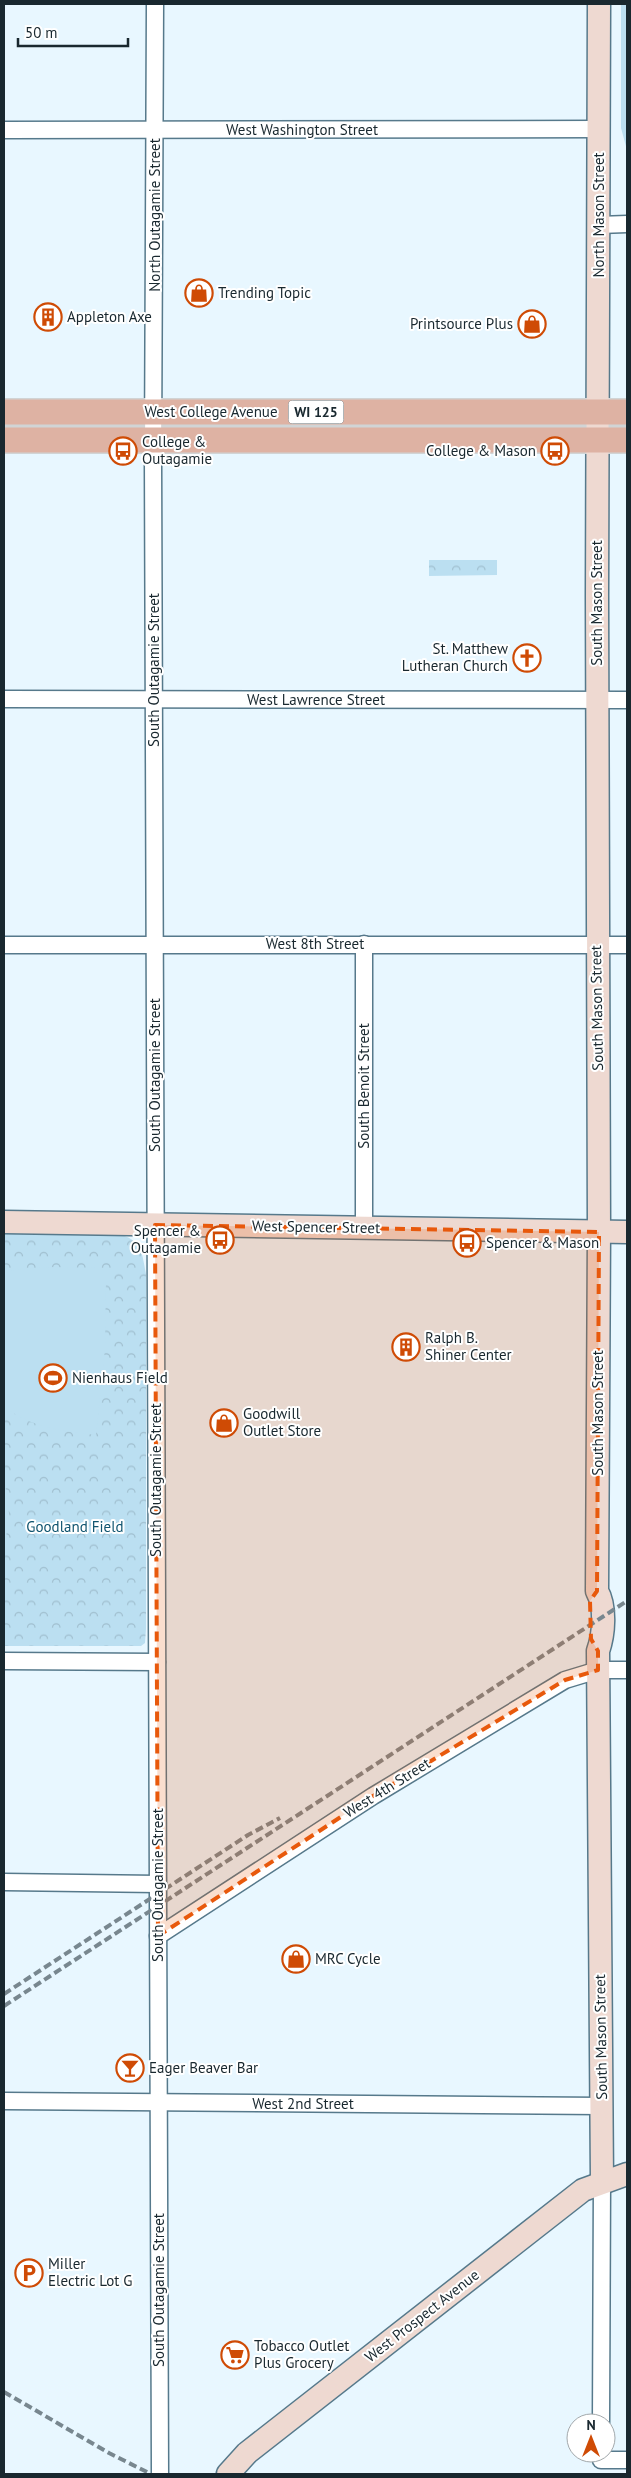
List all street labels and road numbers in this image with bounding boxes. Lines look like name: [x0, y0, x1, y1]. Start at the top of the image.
street label: West Washington Street: [226, 120, 378, 139]
street label: North Outagamie Street: [145, 138, 164, 292]
street label: North Mason Street: [589, 152, 608, 278]
road number: WI 125: [288, 401, 344, 424]
street label: West College Avenue: [144, 402, 278, 421]
street label: South Mason Street: [587, 540, 606, 666]
street label: South Outagamie Street: [144, 593, 163, 747]
street label: West Lawrence Street: [247, 690, 385, 709]
street label: West 8th Street: [266, 934, 364, 953]
street label: South Mason Street: [586, 945, 607, 1071]
street label: South Outagamie Street: [145, 998, 164, 1152]
street label: South Benoit Street: [354, 1023, 373, 1149]
street label: West Spencer Street: [252, 1216, 380, 1237]
street label: South Mason Street: [588, 1350, 607, 1476]
street label: South Outagamie Street: [146, 1403, 165, 1557]
street label: West 4th Street: [340, 1753, 434, 1822]
street label: South Outagamie Street: [148, 1808, 167, 1962]
street label: South Mason Street: [590, 1974, 611, 2100]
street label: West 2nd Street: [252, 2094, 354, 2113]
street label: South Outagamie Street: [149, 2213, 168, 2367]
street label: West Prospect Avenue: [361, 2265, 483, 2366]

